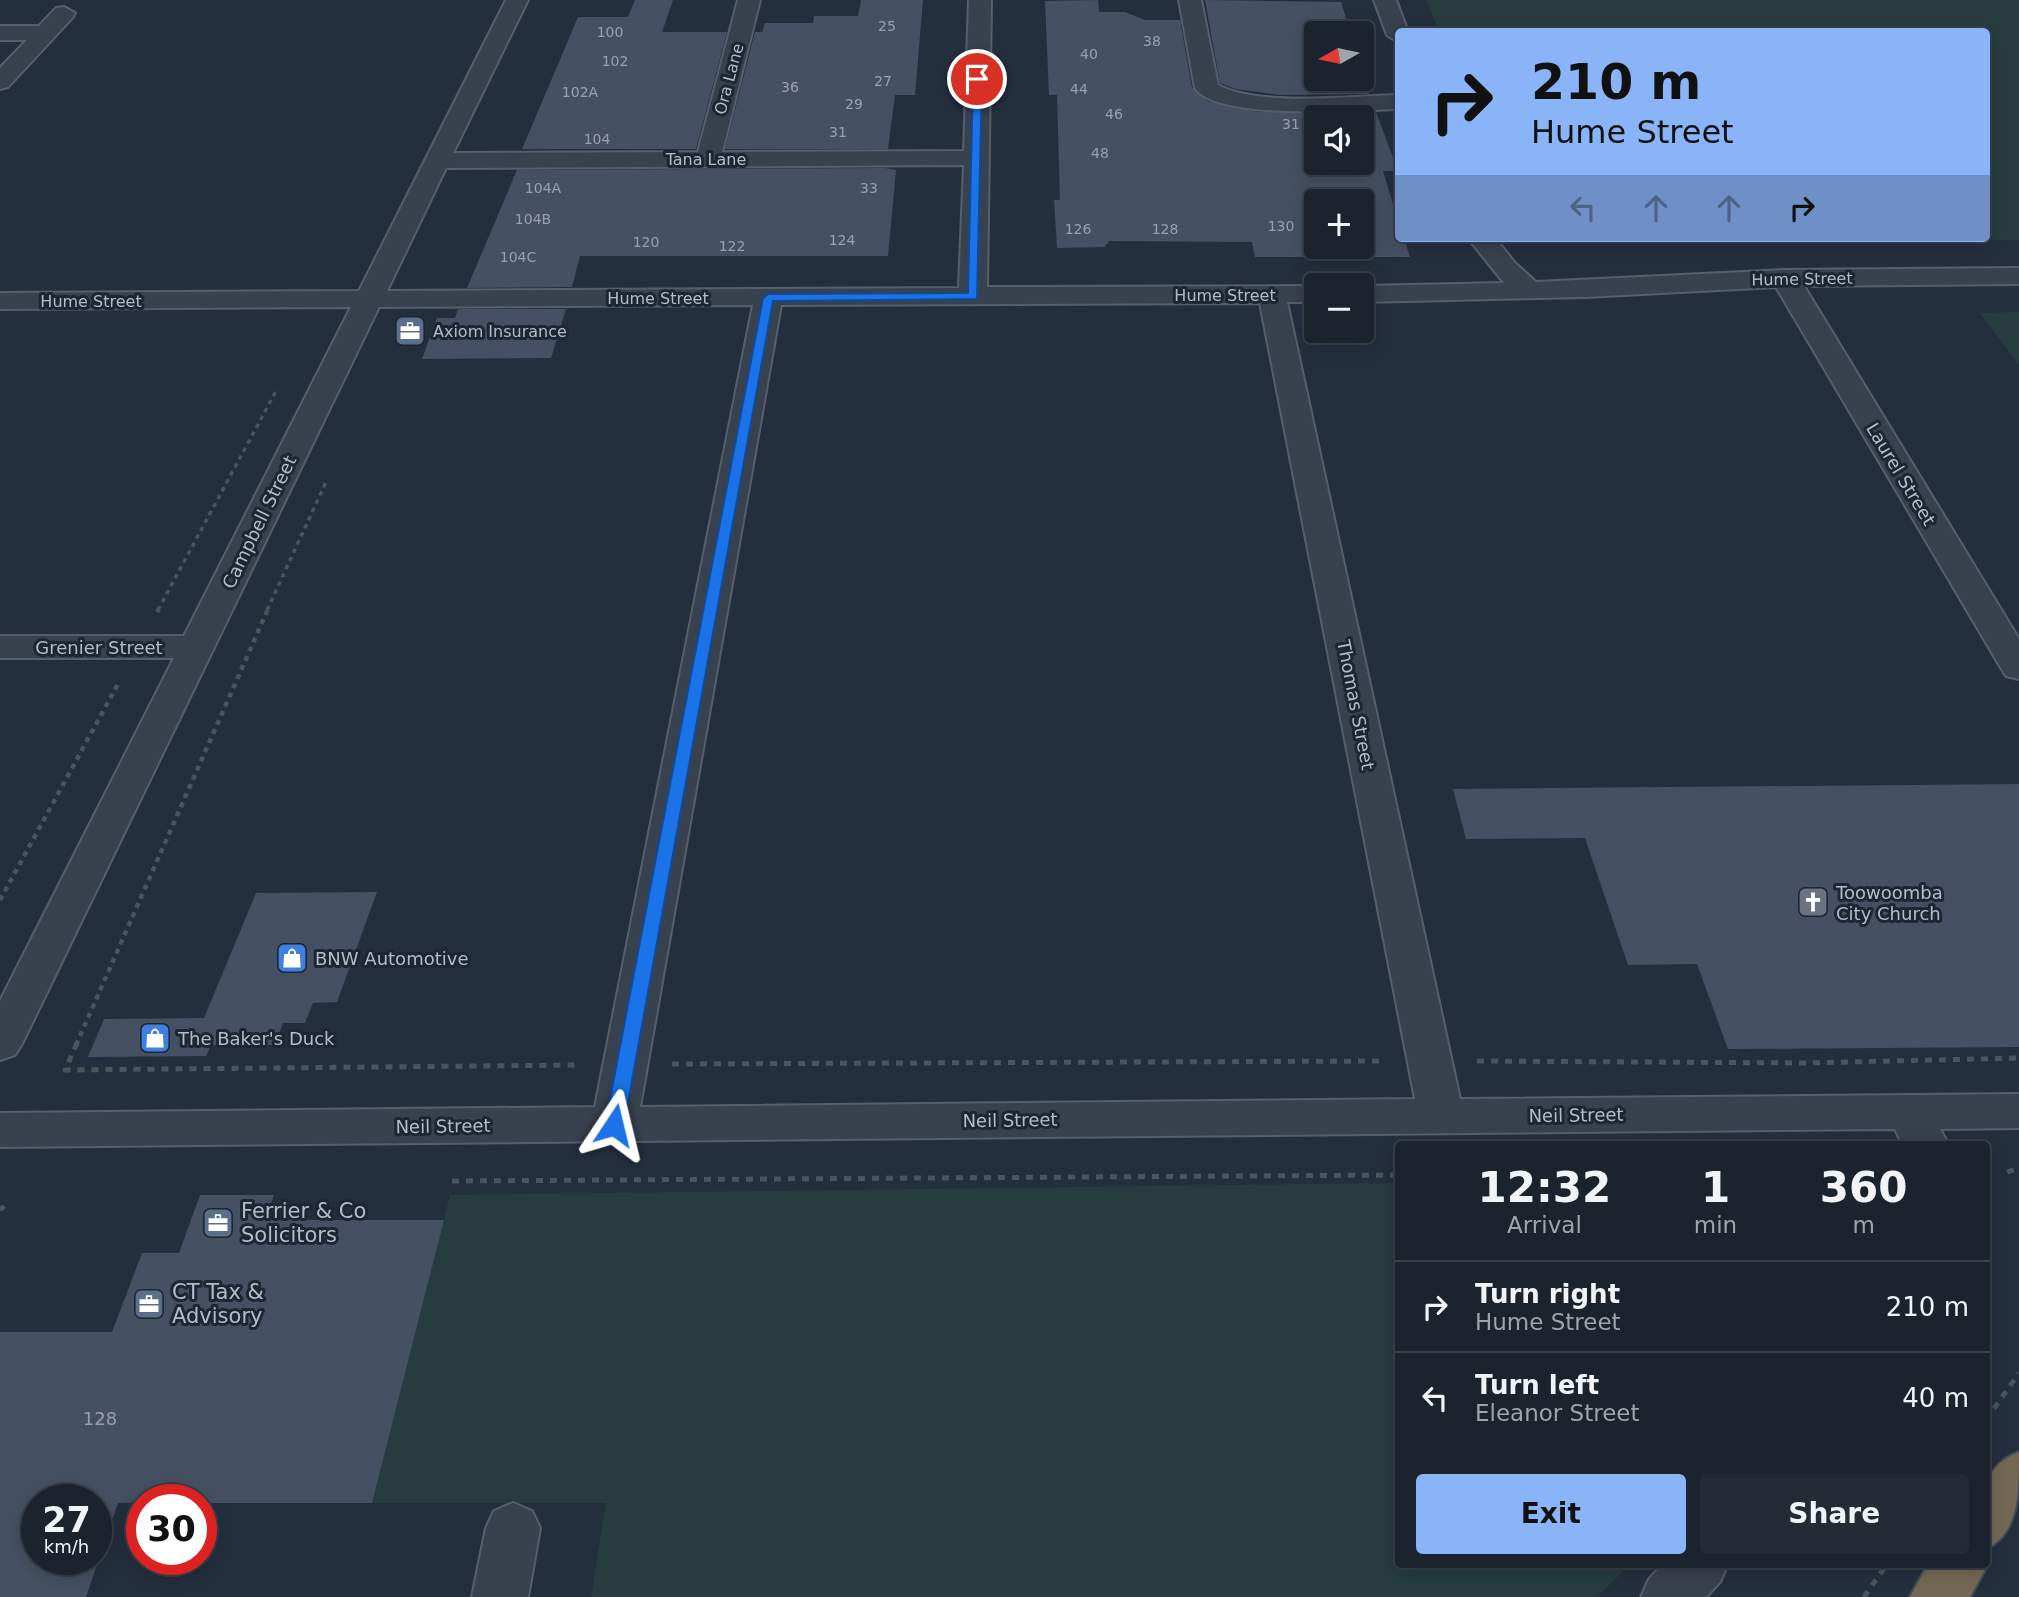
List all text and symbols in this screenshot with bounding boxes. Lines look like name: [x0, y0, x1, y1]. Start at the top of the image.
house number: 25: [878, 18, 896, 34]
north arrow: [1304, 21, 1374, 91]
map controls: [1304, 21, 1374, 343]
house number: 100: [597, 24, 623, 40]
house number: 38: [1143, 33, 1161, 49]
street label: Ora Lane: [710, 41, 748, 117]
house number: 40: [1080, 46, 1098, 62]
pin: [947, 49, 1007, 109]
house number: 102: [602, 53, 628, 69]
text: 210 m: [1531, 54, 1701, 111]
icon: right: [1416, 56, 1507, 147]
icon: arrive: [958, 60, 996, 98]
house number: 27: [874, 73, 892, 89]
house number: 36: [781, 79, 799, 95]
house number: 44: [1070, 81, 1088, 97]
house number: 102A: [562, 84, 599, 100]
house number: 29: [845, 96, 863, 112]
button: sound: [1304, 105, 1374, 175]
house number: 46: [1105, 106, 1123, 122]
text: Hume Street: [1531, 113, 1734, 151]
house number: 31: [1282, 116, 1300, 132]
house number: 31: [829, 124, 847, 140]
house number: 104: [584, 131, 610, 147]
house number: 48: [1091, 145, 1109, 161]
street label: Tana Lane: [665, 150, 746, 169]
house number: 104A: [525, 180, 562, 196]
house number: 33: [860, 180, 878, 196]
button: +: [1304, 189, 1374, 259]
icon: left: [1564, 189, 1602, 227]
icon: ahead: [1637, 189, 1675, 227]
icon: ahead: [1710, 189, 1748, 227]
icon: right: [1783, 189, 1821, 227]
house number: 104B: [515, 211, 551, 227]
house number: 130: [1268, 218, 1294, 234]
house number: 126: [1065, 221, 1091, 237]
house number: 128: [1152, 221, 1178, 237]
house number: 124: [829, 232, 855, 248]
house number: 120: [633, 234, 659, 250]
house number: 122: [719, 238, 745, 254]
house number: 104C: [500, 249, 536, 265]
street label: Hume Street: [1751, 269, 1853, 289]
button: −: [1304, 273, 1374, 343]
street label: Hume Street: [1174, 286, 1276, 305]
street label: Hume Street: [607, 289, 709, 308]
street label: Hume Street: [40, 292, 142, 311]
office icon: Axiom Insurance: [393, 314, 427, 348]
place label: Axiom Insurance: [433, 322, 567, 341]
street label: Laurel Street: [1862, 419, 1940, 529]
street label: Campbell Street: [218, 452, 300, 592]
street label: Grenier Street: [35, 637, 163, 658]
street label: Thomas Street: [1333, 637, 1379, 772]
place label: Toowoomba City Church: [1835, 882, 1943, 924]
church icon: Toowoomba City Church: [1796, 885, 1830, 919]
shop icon: BNW Automotive: [275, 941, 309, 975]
place label: BNW Automotive: [315, 948, 468, 969]
shop icon: The Baker's Duck: [138, 1021, 172, 1055]
place label: The Baker's Duck: [177, 1028, 335, 1049]
position arrow: [577, 1088, 651, 1162]
street label: Neil Street: [1528, 1104, 1624, 1126]
street label: Neil Street: [962, 1109, 1058, 1131]
street label: Neil Street: [395, 1115, 491, 1137]
text: 12:32: [1478, 1163, 1611, 1212]
text: 1: [1701, 1163, 1730, 1212]
text: 360: [1820, 1163, 1907, 1212]
place label: Ferrier & Co Solicitors: [241, 1199, 366, 1247]
office icon: Ferrier & Co Solicitors: [201, 1206, 235, 1240]
text: Arrival: [1507, 1212, 1582, 1238]
text: min: [1694, 1212, 1737, 1238]
text: m: [1852, 1212, 1875, 1238]
text: Turn right: [1475, 1279, 1620, 1309]
place label: CT Tax & Advisory: [172, 1280, 264, 1328]
office icon: CT Tax & Advisory: [132, 1287, 166, 1321]
icon: right: [1416, 1288, 1454, 1326]
text: 210 m: [1886, 1292, 1969, 1322]
text: Hume Street: [1475, 1309, 1621, 1335]
text: Turn left: [1475, 1370, 1599, 1400]
icon: left: [1416, 1379, 1454, 1417]
text: 40 m: [1902, 1383, 1969, 1413]
text: Eleanor Street: [1475, 1400, 1639, 1426]
house number: 128: [83, 1408, 117, 1429]
button: Exit: [1416, 1474, 1686, 1554]
button: Share: [1700, 1474, 1969, 1554]
speed limit sign: 30: [126, 1484, 217, 1575]
text: 27: [42, 1500, 91, 1540]
text: km/h: [44, 1536, 89, 1557]

